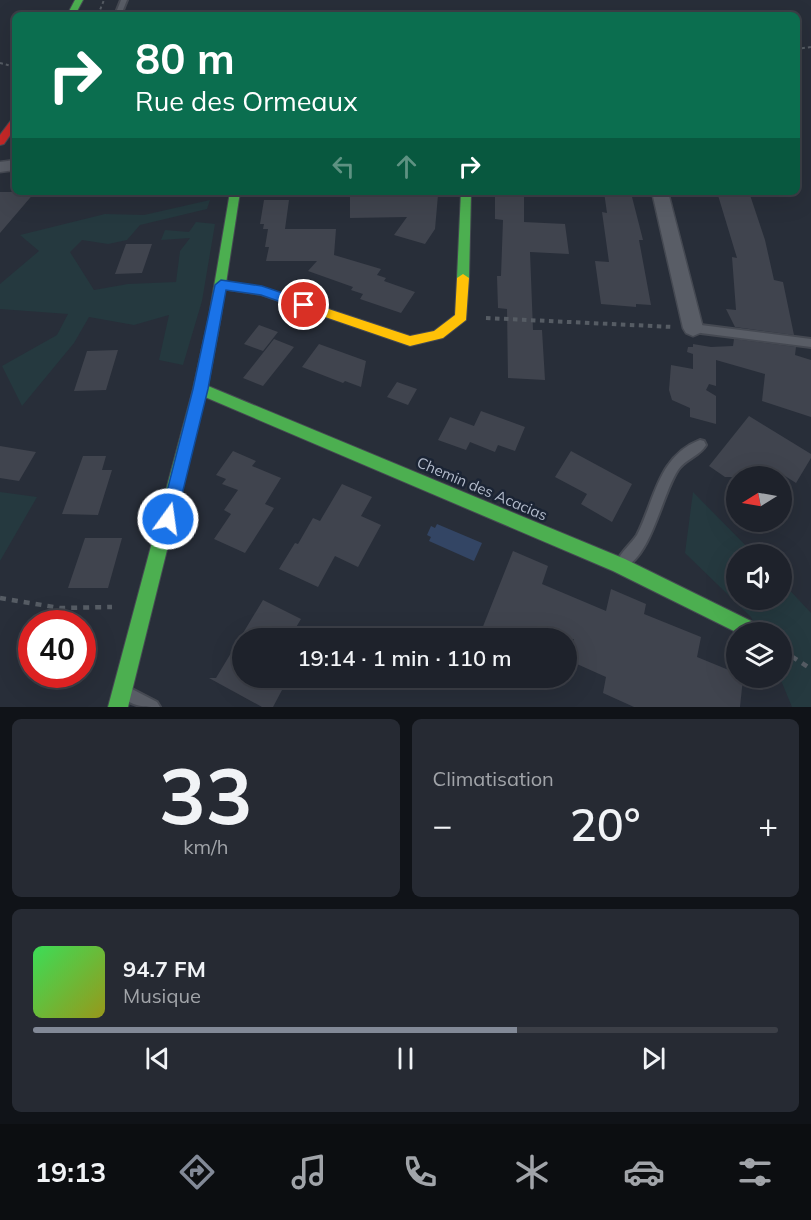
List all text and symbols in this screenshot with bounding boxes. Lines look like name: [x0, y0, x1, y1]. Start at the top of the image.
text: 80 m: [135, 32, 235, 85]
icon: right: [36, 36, 114, 114]
text: Rue des Ormeaux: [135, 84, 358, 118]
icon: left: [327, 150, 360, 183]
icon: ahead: [390, 150, 423, 183]
icon: right: [453, 150, 486, 183]
pin: [278, 279, 329, 330]
icon: arrive: [287, 288, 320, 321]
street label: Chemin des Acacias: [414, 452, 550, 525]
north arrow: [726, 466, 792, 532]
map controls: [726, 466, 792, 688]
position arrow: [136, 487, 200, 551]
button: sound: [726, 544, 792, 610]
speed limit sign: 40: [18, 610, 96, 688]
button: layers: [726, 622, 792, 688]
text: 19:14 · 1 min · 110 m: [297, 644, 512, 672]
text: 33: [159, 746, 253, 844]
text: Climatisation: [433, 766, 554, 791]
text: 20°: [570, 796, 641, 852]
text: −: [433, 804, 452, 845]
text: +: [758, 804, 778, 845]
text: km/h: [183, 834, 228, 859]
text: 94.7 FM: [123, 955, 206, 983]
text: Musique: [123, 983, 201, 1008]
icon: previous: [141, 1042, 174, 1075]
icon: pause: [389, 1042, 422, 1075]
icon: next: [637, 1042, 670, 1075]
icon: directions: [176, 1151, 218, 1193]
icon: music: [288, 1151, 330, 1193]
icon: phone: [399, 1151, 441, 1193]
icon: climate: [511, 1151, 553, 1193]
icon: car: [623, 1151, 665, 1193]
icon: filters: [734, 1151, 776, 1193]
text: 19:13: [35, 1155, 106, 1189]

